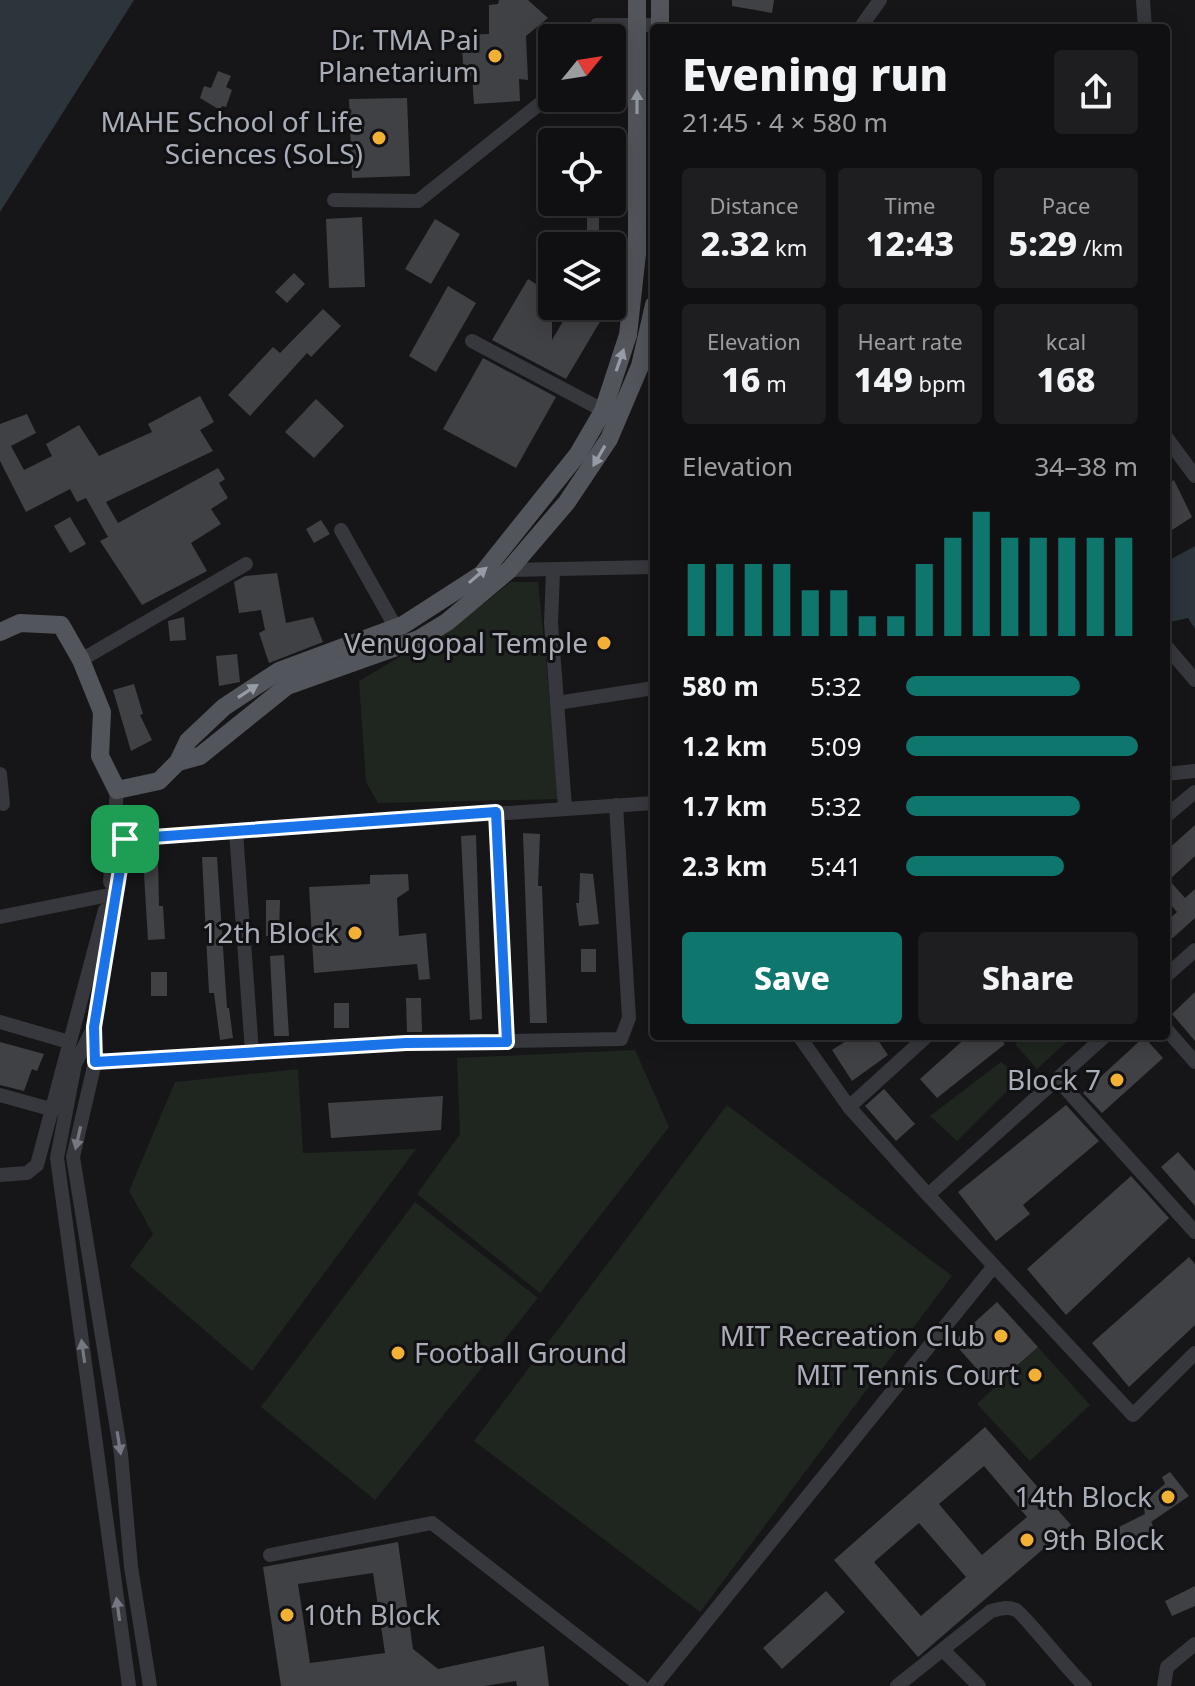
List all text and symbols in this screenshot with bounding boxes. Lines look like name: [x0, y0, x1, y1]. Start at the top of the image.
place label: Dr. TMA Pai Planetarium: [318, 20, 479, 90]
north arrow: [538, 24, 626, 112]
map controls: [538, 24, 626, 320]
text: Evening run: [682, 44, 948, 104]
marker: Dr. TMA Pai Planetarium: [486, 47, 504, 65]
button: share: [1054, 50, 1138, 134]
one-way arrow: [631, 89, 643, 114]
place label: MAHE School of Life Sciences (SoLS): [100, 102, 363, 172]
text: 21:45 · 4 × 580 m: [682, 104, 888, 140]
button: locate: [538, 128, 626, 216]
marker: MAHE School of Life Sciences (SoLS): [370, 129, 388, 147]
text: Distance: [709, 190, 799, 220]
text: Time: [885, 190, 935, 220]
text: Pace: [1042, 190, 1090, 220]
text: 2.32: [701, 220, 769, 266]
text: 12:43: [866, 220, 954, 266]
text: 5:29: [1009, 220, 1077, 266]
button: layers: [538, 232, 626, 320]
text: km: [769, 232, 807, 262]
text: /km: [1077, 232, 1123, 262]
text: Elevation: [707, 326, 801, 356]
text: Heart rate: [857, 326, 963, 356]
text: kcal: [1046, 326, 1086, 356]
one-way arrow: [614, 348, 626, 372]
text: 16: [721, 356, 761, 402]
text: 149: [854, 356, 913, 402]
text: 168: [1037, 356, 1095, 402]
text: m: [761, 368, 787, 398]
text: bpm: [913, 368, 966, 398]
one-way arrow: [592, 445, 606, 468]
text: Elevation: [682, 448, 793, 484]
text: 34–38 m: [1034, 448, 1138, 484]
one-way arrow: [468, 567, 488, 584]
place label: Venugopal Temple: [344, 623, 588, 661]
marker: Venugopal Temple: [595, 634, 613, 652]
text: 580 m: [682, 668, 759, 704]
text: 5:32: [810, 668, 862, 704]
one-way arrow: [237, 685, 259, 699]
text: 1.2 km: [682, 728, 767, 764]
text: 5:09: [810, 728, 862, 764]
text: 1.7 km: [682, 788, 767, 824]
text: 5:32: [810, 788, 862, 824]
pin: [91, 805, 159, 873]
icon: arrive: [103, 817, 147, 861]
text: 2.3 km: [682, 848, 767, 884]
text: 5:41: [810, 848, 862, 884]
place label: 12th Block: [202, 913, 339, 951]
marker: 12th Block: [346, 924, 364, 942]
button: Save: [682, 932, 902, 1024]
button: Share: [918, 932, 1138, 1024]
place label: Block 7: [1007, 1060, 1101, 1098]
marker: Block 7: [1108, 1071, 1126, 1089]
one-way arrow: [71, 1126, 84, 1151]
place label: MIT Recreation Club: [720, 1316, 985, 1354]
marker: MIT Recreation Club: [992, 1327, 1010, 1345]
place label: Football Ground: [414, 1333, 627, 1371]
one-way arrow: [76, 1338, 89, 1363]
marker: Football Ground: [389, 1344, 407, 1362]
place label: MIT Tennis Court: [796, 1355, 1019, 1393]
marker: MIT Tennis Court: [1026, 1366, 1044, 1384]
one-way arrow: [113, 1431, 126, 1456]
place label: 14th Block: [1015, 1477, 1152, 1515]
marker: 14th Block: [1159, 1488, 1177, 1506]
place label: 9th Block: [1043, 1520, 1165, 1558]
marker: 9th Block: [1018, 1531, 1036, 1549]
place label: 10th Block: [303, 1595, 441, 1633]
one-way arrow: [111, 1596, 124, 1621]
marker: 10th Block: [278, 1606, 296, 1624]

